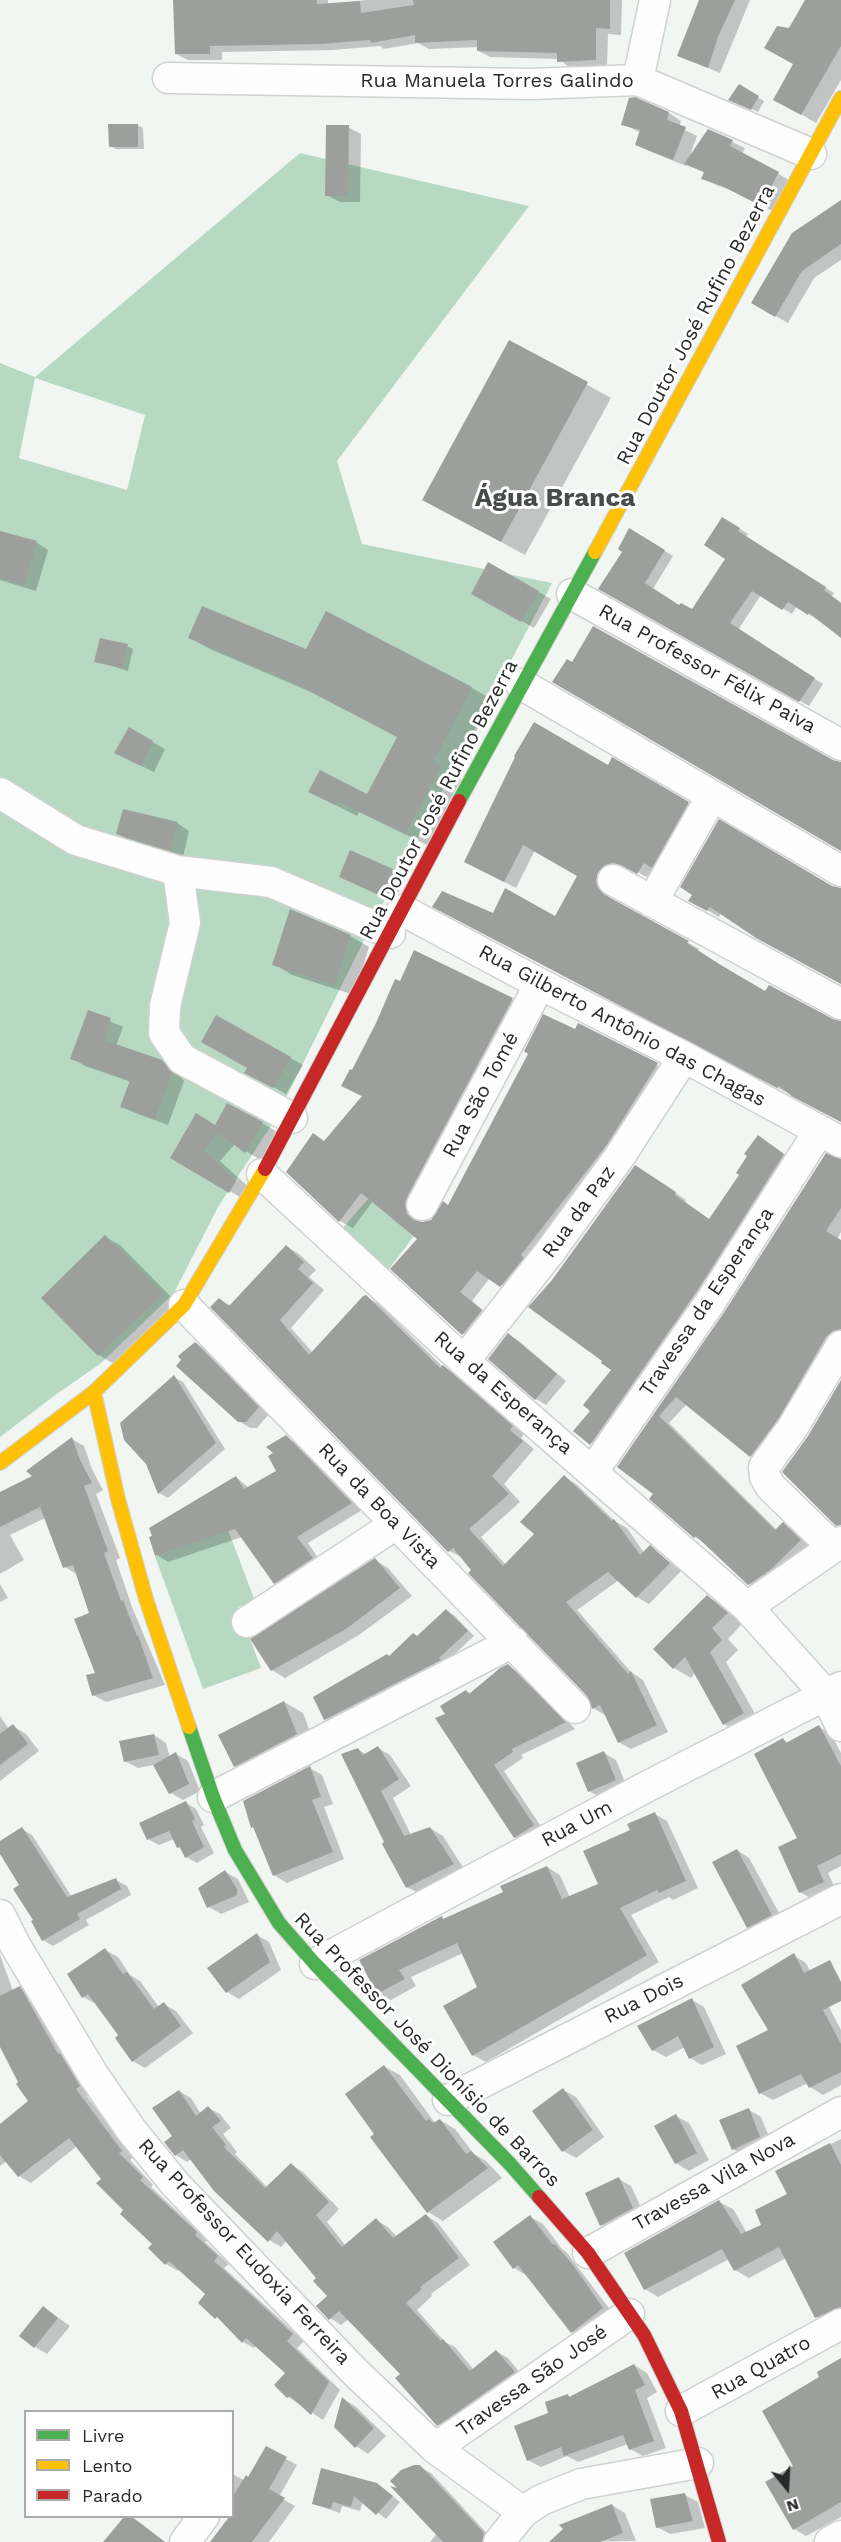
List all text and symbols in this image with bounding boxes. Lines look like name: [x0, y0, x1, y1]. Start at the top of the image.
street label: Rua Manuela Torres Galindo: [360, 69, 634, 93]
street label: Rua Doutor José Rufino Bezerra: [612, 181, 780, 469]
district label: Água Branca: [475, 482, 635, 514]
street label: Rua Professor Félix Paiva: [594, 599, 820, 739]
street label: Rua Doutor José Rufino Bezerra: [355, 656, 523, 944]
street label: Rua Gilberto Antônio das Chagas: [474, 940, 770, 1112]
street label: Rua São Tomé: [438, 1028, 524, 1162]
street label: Rua da Paz: [537, 1161, 621, 1263]
street label: Travessa da Esperança: [635, 1203, 779, 1401]
street label: Rua da Esperança: [429, 1326, 577, 1460]
street label: Rua da Boa Vista: [313, 1438, 445, 1574]
street label: Rua Um: [538, 1795, 616, 1853]
street label: Rua Professor José Dionísio de Barros: [289, 1908, 565, 2192]
street label: Rua Dois: [600, 1969, 688, 2029]
street label: Travessa Vila Nova: [629, 2128, 799, 2236]
street label: Rua Professor Eudoxia Ferreira: [133, 2134, 355, 2370]
street label: Travessa São José: [452, 2320, 612, 2442]
street label: Rua Quatro: [707, 2331, 815, 2405]
legend: [24, 2410, 234, 2518]
text: Livre: [82, 2425, 124, 2446]
text: Lento: [82, 2455, 132, 2476]
north arrow: [757, 2458, 817, 2518]
text: Parado: [82, 2485, 143, 2506]
text: N: [784, 2495, 801, 2516]

